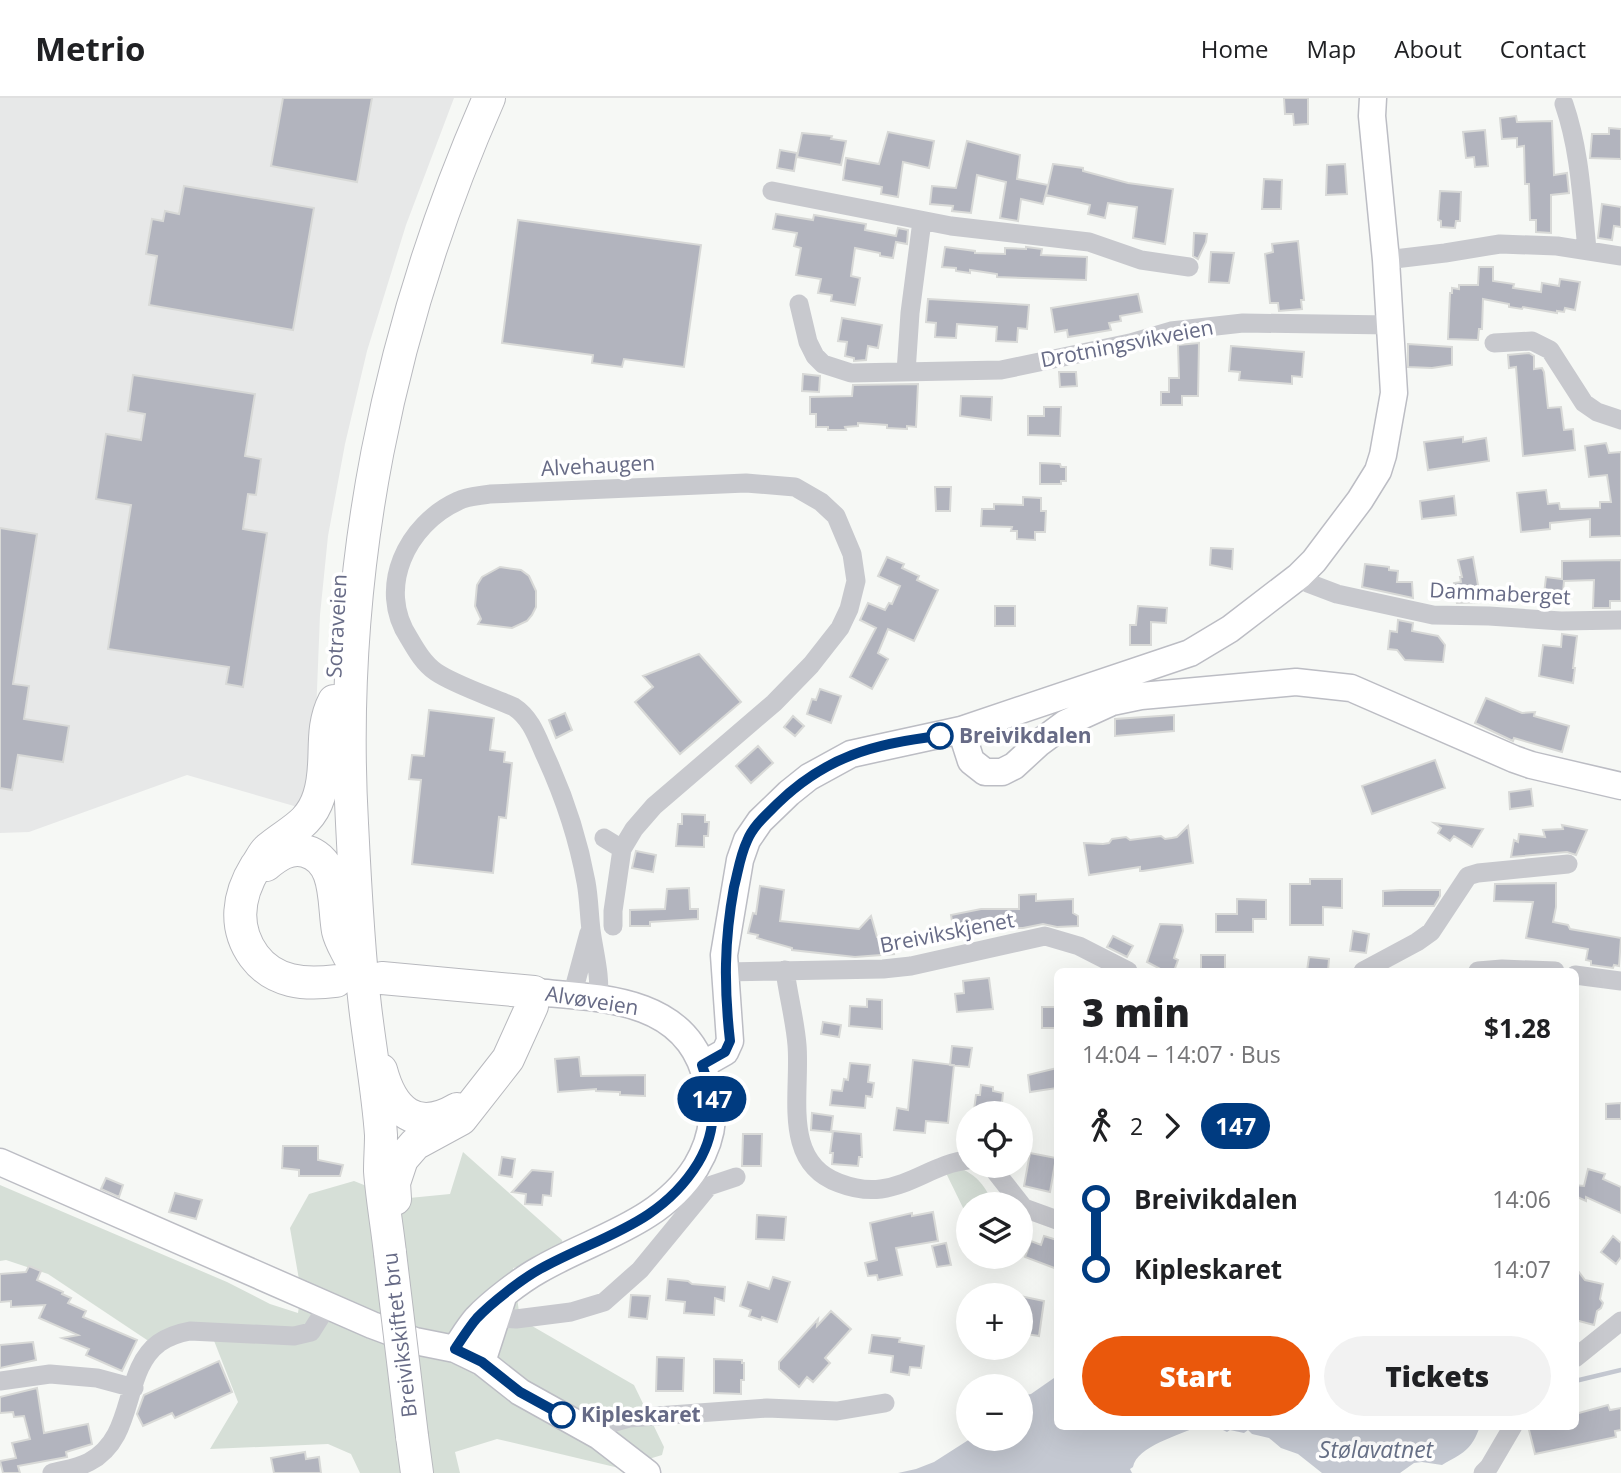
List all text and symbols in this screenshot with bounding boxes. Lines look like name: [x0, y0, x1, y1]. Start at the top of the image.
text: Metrio: [35, 26, 145, 71]
text: Home: [1201, 32, 1269, 65]
text: Map: [1307, 32, 1356, 65]
text: About: [1394, 32, 1462, 65]
text: Contact: [1500, 32, 1586, 65]
street label: Drotningsvikveien: [1038, 313, 1216, 374]
street label: Alvehaugen: [540, 448, 656, 482]
street label: Sotraveien: [319, 573, 353, 679]
street label: Dammaberget: [1429, 575, 1571, 611]
place label: Breivikdalen: [959, 721, 1091, 749]
marker: Breivikdalen: [927, 723, 953, 749]
street label: Breivikskjenet: [877, 905, 1016, 959]
street label: Alvøveien: [544, 979, 641, 1021]
text: 3 min: [1082, 986, 1190, 1038]
text: $1.28: [1484, 1010, 1551, 1046]
text: 14:04 – 14:07 · Bus: [1082, 1038, 1281, 1070]
line badge: 147: [672, 1076, 752, 1122]
text: 147: [691, 1082, 733, 1115]
map controls: [956, 1101, 1033, 1451]
button: locate: [956, 1101, 1033, 1178]
icon: walk: [1082, 1107, 1120, 1145]
icon: forward: [1153, 1107, 1191, 1145]
text: 147: [1215, 1109, 1256, 1142]
text: 2: [1130, 1110, 1143, 1142]
text: Breivikdalen: [1134, 1181, 1298, 1217]
text: 14:06: [1492, 1183, 1551, 1215]
button: layers: [956, 1192, 1033, 1269]
street label: Breivikskiftet bru: [375, 1251, 423, 1419]
text: Kipleskaret: [1134, 1251, 1282, 1287]
text: 14:07: [1492, 1253, 1551, 1285]
button: +: [956, 1283, 1033, 1360]
button: Start: [1082, 1336, 1310, 1416]
button: Tickets: [1324, 1336, 1551, 1416]
button: −: [956, 1374, 1033, 1451]
place label: Kipleskaret: [581, 1400, 701, 1428]
marker: Kipleskaret: [549, 1402, 575, 1428]
water label: Stølavatnet: [1319, 1433, 1435, 1465]

